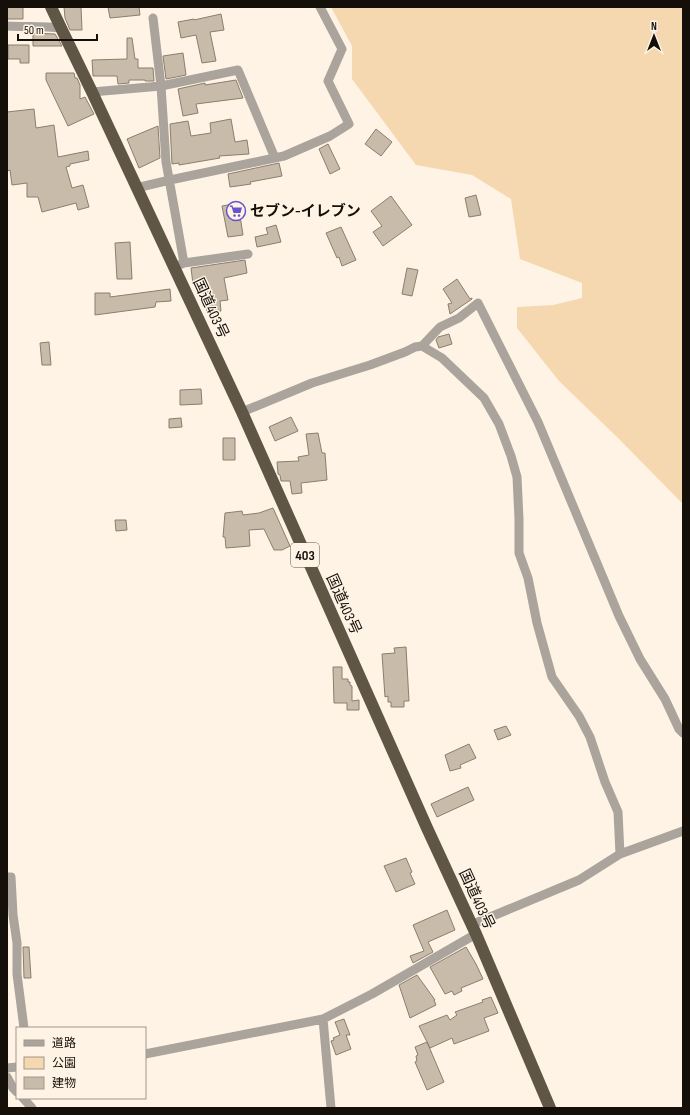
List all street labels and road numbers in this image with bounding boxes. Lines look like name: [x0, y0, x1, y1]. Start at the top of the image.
street label: 国道403号: [188, 275, 233, 341]
road number: 403: [291, 543, 319, 567]
street label: 国道403号: [322, 571, 365, 637]
street label: 国道403号: [454, 866, 499, 932]

